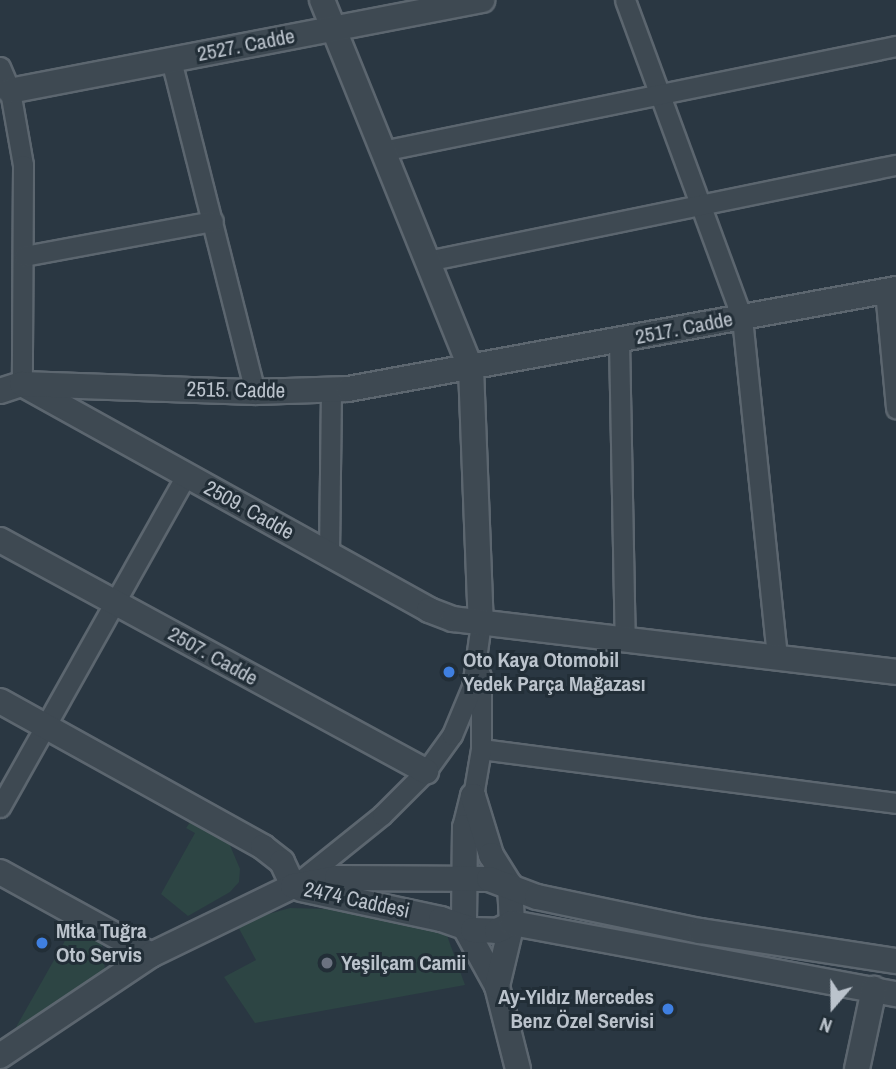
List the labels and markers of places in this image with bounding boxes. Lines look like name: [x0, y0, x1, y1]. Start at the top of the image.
place label: Oto Kaya Otomobil Yedek Parça Mağazası: [463, 647, 646, 697]
marker: Oto Kaya Otomobil Yedek Parça Mağazası: [441, 664, 457, 680]
place label: Mtka Tuğra Oto Servis: [56, 918, 147, 968]
marker: Mtka Tuğra Oto Servis: [34, 935, 50, 951]
place label: Yeşilçam Camii: [341, 950, 466, 976]
marker: Yeşilçam Camii: [319, 955, 335, 971]
place label: Ay-Yıldız Mercedes Benz Özel Servisi: [498, 984, 654, 1034]
marker: Ay-Yıldız Mercedes Benz Özel Servisi: [660, 1001, 676, 1017]

